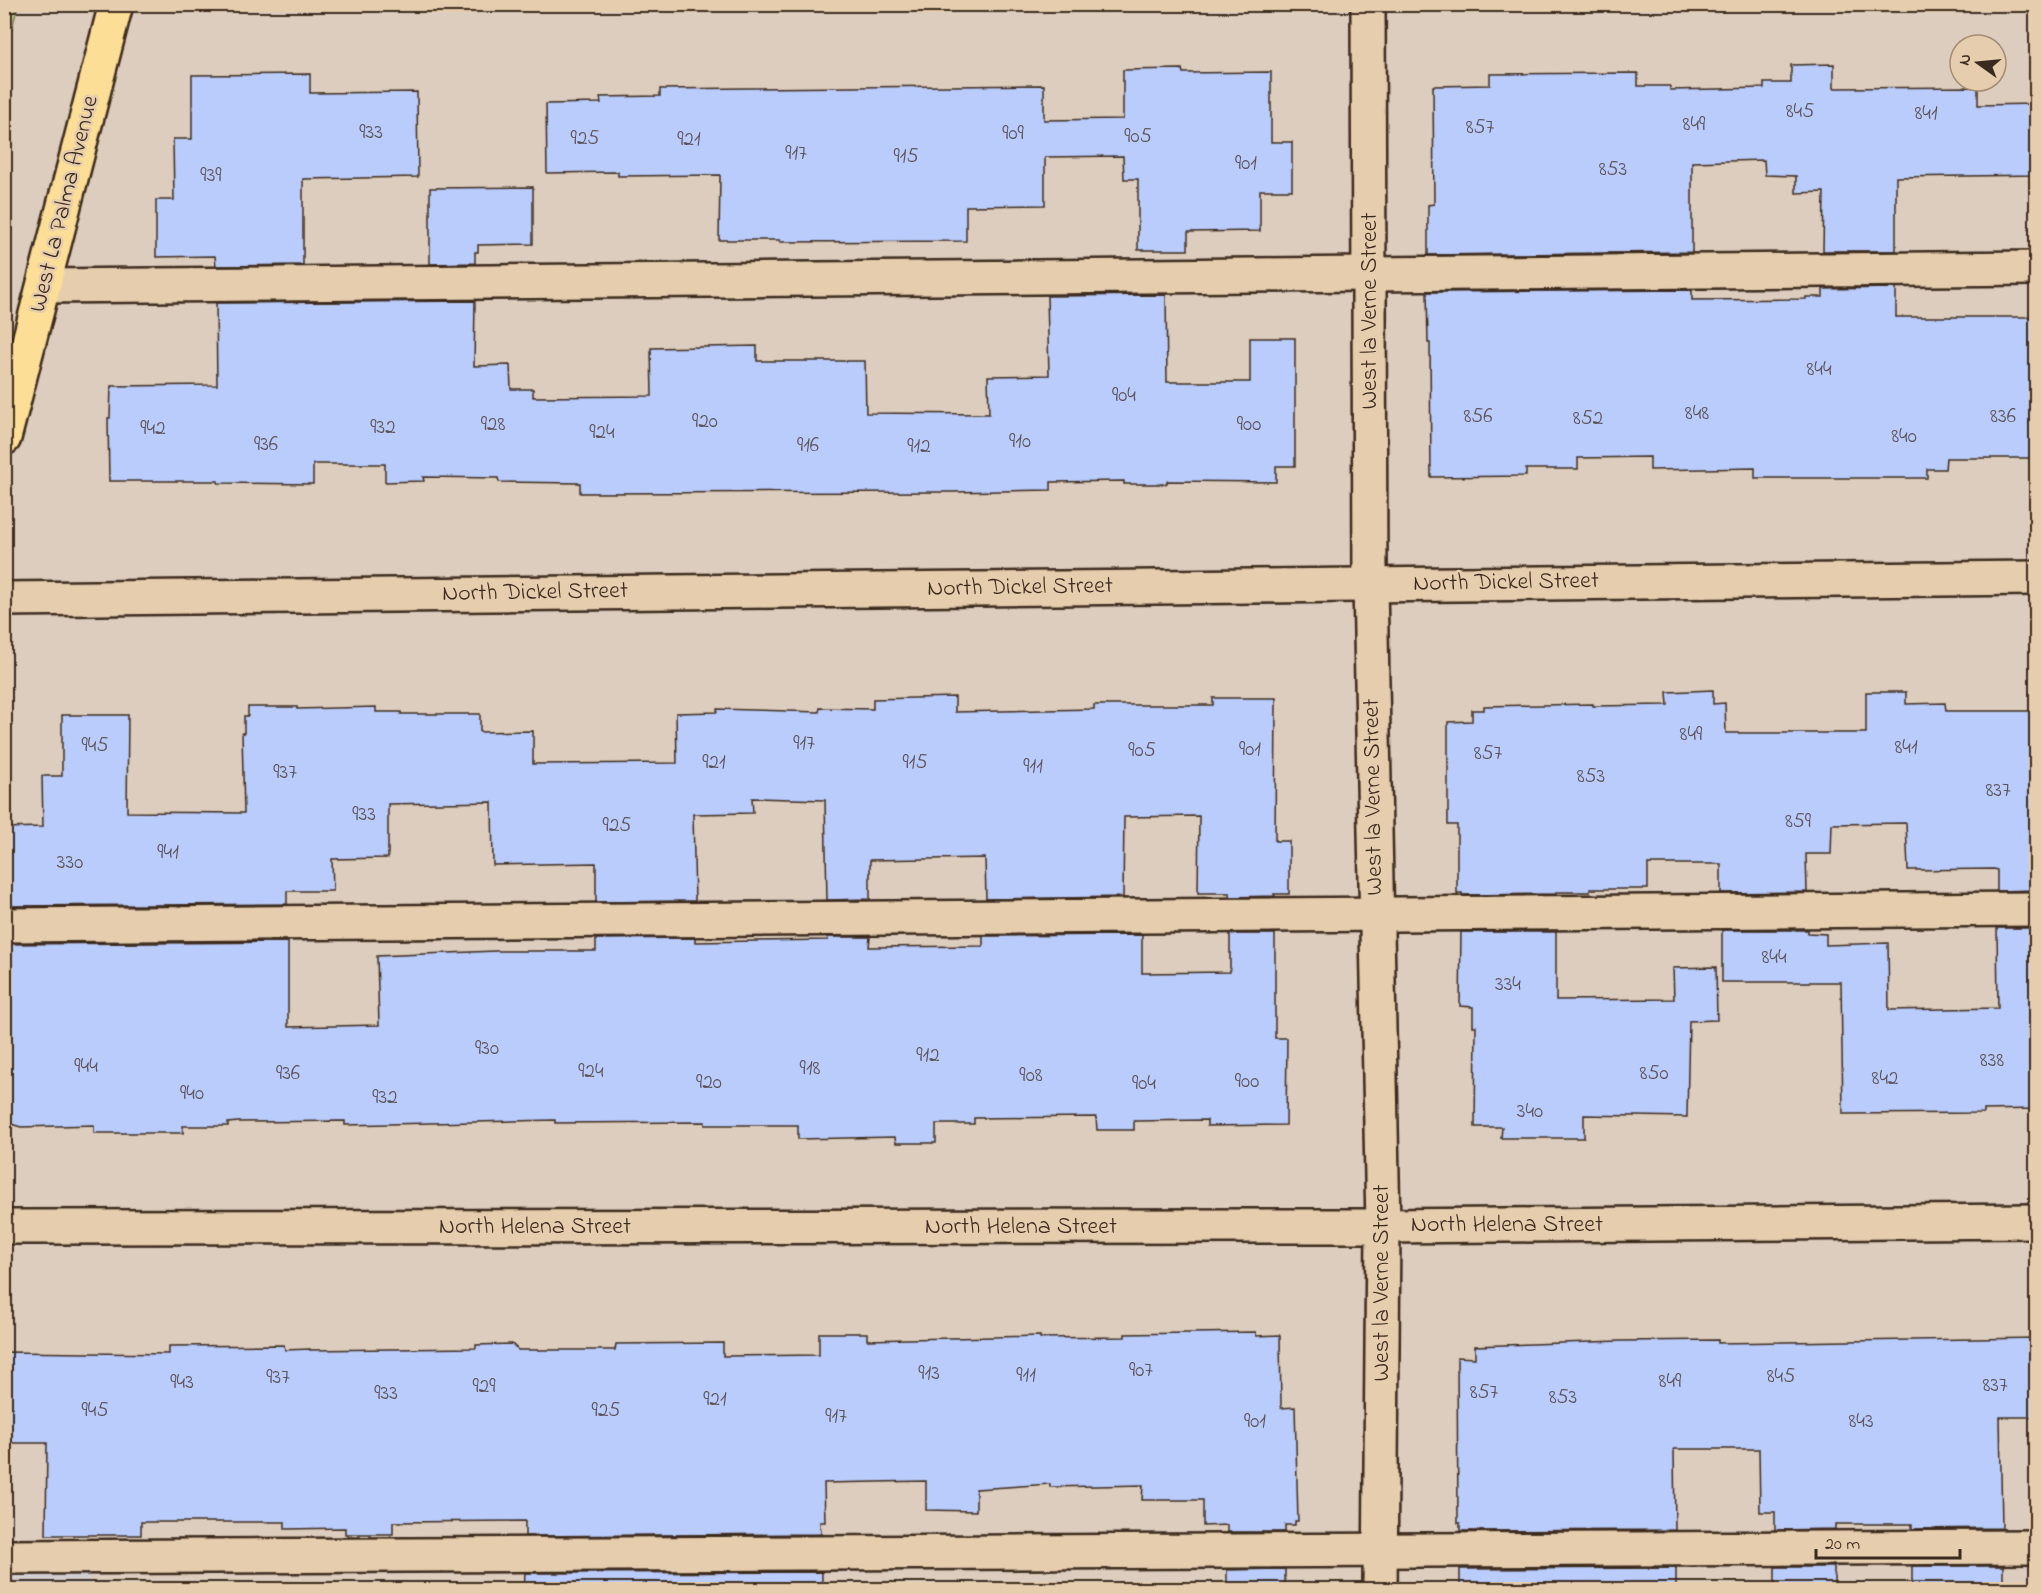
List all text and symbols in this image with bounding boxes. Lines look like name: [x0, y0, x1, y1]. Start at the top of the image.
north arrow: [1948, 33, 2008, 93]
text: N: [1952, 51, 1978, 68]
street label: West La Palma Avenue: [21, 92, 109, 316]
house number: 845: [1786, 97, 1814, 127]
house number: 841: [1914, 99, 1938, 129]
house number: 849: [1683, 110, 1706, 140]
house number: 857: [1466, 113, 1495, 143]
house number: 933: [359, 118, 383, 148]
house number: 909: [1002, 119, 1025, 149]
house number: 905: [1124, 122, 1152, 152]
house number: 925: [571, 124, 599, 154]
house number: 921: [677, 125, 701, 155]
house number: 917: [785, 139, 807, 169]
house number: 915: [893, 142, 919, 172]
house number: 901: [1235, 149, 1257, 179]
house number: 853: [1599, 155, 1627, 185]
house number: 939: [200, 161, 222, 191]
street label: West la Verne Street: [1353, 212, 1388, 410]
house number: 844: [1806, 355, 1832, 385]
house number: 904: [1112, 381, 1136, 411]
house number: 848: [1685, 399, 1709, 429]
house number: 856: [1463, 402, 1493, 432]
house number: 836: [1990, 402, 2016, 432]
house number: 852: [1573, 404, 1603, 434]
house number: 920: [692, 407, 718, 437]
house number: 928: [481, 410, 505, 440]
house number: 900: [1237, 410, 1261, 440]
house number: 932: [370, 413, 396, 443]
house number: 942: [140, 414, 166, 444]
house number: 924: [589, 418, 615, 448]
house number: 840: [1891, 422, 1917, 452]
house number: 910: [1009, 427, 1031, 457]
house number: 936: [254, 430, 278, 460]
house number: 916: [797, 431, 819, 461]
house number: 912: [907, 432, 931, 462]
street label: North Dickel Street: [1413, 564, 1599, 602]
street label: North Dickel Street: [927, 569, 1113, 607]
street label: North Dickel Street: [442, 574, 628, 612]
street label: West la Verne Street: [1355, 698, 1393, 896]
house number: 849: [1680, 720, 1703, 750]
house number: 917: [793, 729, 815, 759]
house number: 945: [82, 731, 109, 761]
house number: 841: [1894, 733, 1918, 763]
house number: 901: [1239, 735, 1261, 765]
house number: 905: [1128, 736, 1156, 766]
house number: 857: [1474, 739, 1503, 769]
house number: 921: [702, 748, 726, 778]
house number: 915: [902, 748, 928, 778]
house number: 911: [1023, 752, 1043, 782]
house number: 937: [273, 758, 297, 788]
house number: 853: [1577, 762, 1605, 792]
house number: 837: [1985, 776, 2011, 806]
house number: 933: [352, 800, 376, 830]
house number: 859: [1785, 807, 1812, 837]
house number: 925: [603, 811, 631, 841]
house number: 941: [157, 838, 179, 868]
house number: 330: [57, 848, 83, 878]
house number: 844: [1761, 943, 1787, 973]
house number: 334: [1495, 970, 1521, 1000]
house number: 930: [475, 1034, 499, 1064]
house number: 912: [916, 1041, 940, 1071]
house number: 838: [1980, 1046, 2004, 1076]
house number: 944: [74, 1052, 98, 1082]
house number: 918: [800, 1054, 821, 1084]
house number: 924: [578, 1057, 604, 1087]
house number: 936: [276, 1059, 300, 1089]
house number: 850: [1640, 1059, 1668, 1089]
house number: 908: [1019, 1061, 1043, 1091]
house number: 842: [1872, 1064, 1898, 1094]
house number: 900: [1235, 1067, 1259, 1097]
house number: 920: [696, 1068, 722, 1098]
house number: 904: [1132, 1069, 1156, 1099]
house number: 940: [180, 1079, 204, 1109]
house number: 932: [372, 1083, 398, 1113]
house number: 340: [1517, 1097, 1543, 1127]
street label: West la Verne Street: [1365, 1184, 1400, 1382]
street label: North Helena Street: [1411, 1208, 1603, 1243]
street label: North Helena Street: [439, 1210, 631, 1245]
street label: North Helena Street: [925, 1210, 1117, 1245]
house number: 907: [1129, 1356, 1153, 1386]
house number: 913: [918, 1359, 940, 1389]
house number: 911: [1016, 1361, 1036, 1391]
house number: 845: [1767, 1362, 1795, 1392]
house number: 937: [266, 1363, 290, 1393]
house number: 849: [1659, 1367, 1682, 1397]
house number: 943: [170, 1368, 194, 1398]
house number: 837: [1982, 1371, 2008, 1401]
house number: 929: [472, 1372, 496, 1402]
house number: 857: [1470, 1378, 1499, 1408]
house number: 933: [374, 1379, 398, 1409]
house number: 853: [1549, 1383, 1577, 1413]
house number: 921: [703, 1385, 727, 1415]
house number: 945: [82, 1396, 109, 1426]
house number: 925: [592, 1396, 620, 1426]
house number: 917: [825, 1402, 847, 1432]
house number: 901: [1244, 1407, 1266, 1437]
house number: 843: [1848, 1407, 1874, 1437]
scale bar: [1816, 1522, 1960, 1560]
text: 20 m: [1825, 1532, 1860, 1558]

